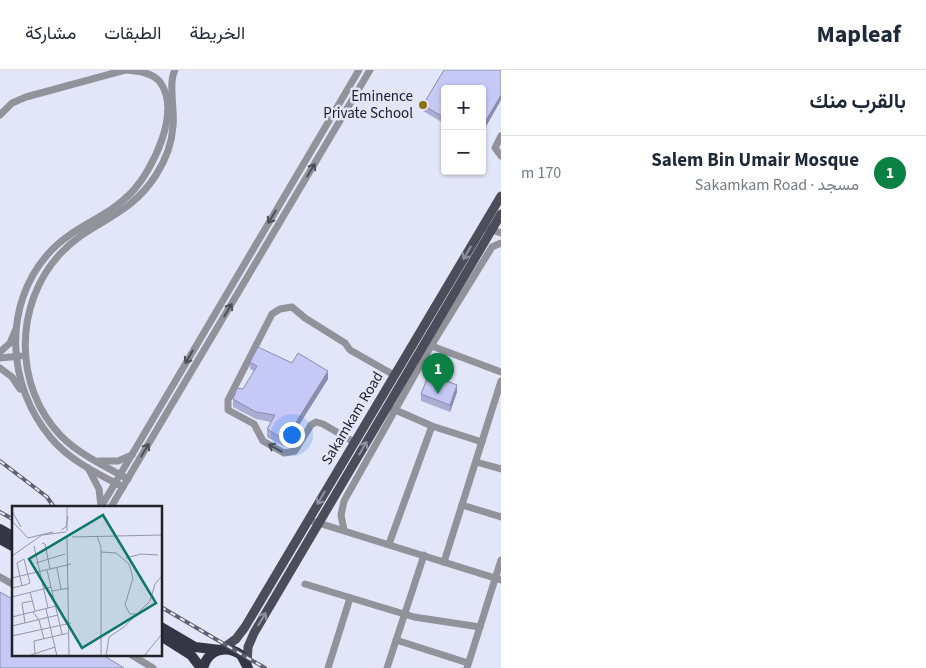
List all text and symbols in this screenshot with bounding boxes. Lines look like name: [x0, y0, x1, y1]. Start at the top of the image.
text: Mapleaf: [816, 17, 901, 52]
text: مشاركة: [25, 21, 76, 46]
text: الطبقات: [104, 21, 161, 46]
text: الخريطة: [189, 21, 245, 46]
map controls: [441, 85, 486, 175]
button: +: [441, 85, 486, 130]
place label: Eminence Private School: [323, 86, 413, 124]
text: بالقرب منك: [810, 86, 906, 116]
marker: Eminence Private School: [417, 99, 429, 111]
button: −: [441, 130, 486, 175]
text: Salem Bin Umair Mosque: [651, 147, 859, 174]
text: 170 m: [521, 162, 561, 184]
text: 1: [886, 162, 894, 184]
one-way arrow: [306, 164, 316, 178]
text: مسجد · Sakamkam Road: [695, 174, 859, 196]
one-way arrow: [266, 210, 276, 224]
one-way arrow: [462, 245, 472, 259]
one-way arrow: [223, 304, 233, 318]
one-way arrow: [183, 349, 193, 363]
pin: 1: [422, 353, 454, 394]
street label: Sakamkam Road: [316, 368, 389, 469]
your location: [279, 422, 305, 448]
one-way arrow: [358, 442, 368, 456]
one-way arrow: [140, 443, 150, 457]
one-way arrow: [268, 443, 283, 452]
one-way arrow: [316, 490, 326, 504]
inset map: [12, 506, 162, 656]
one-way arrow: [258, 612, 268, 626]

